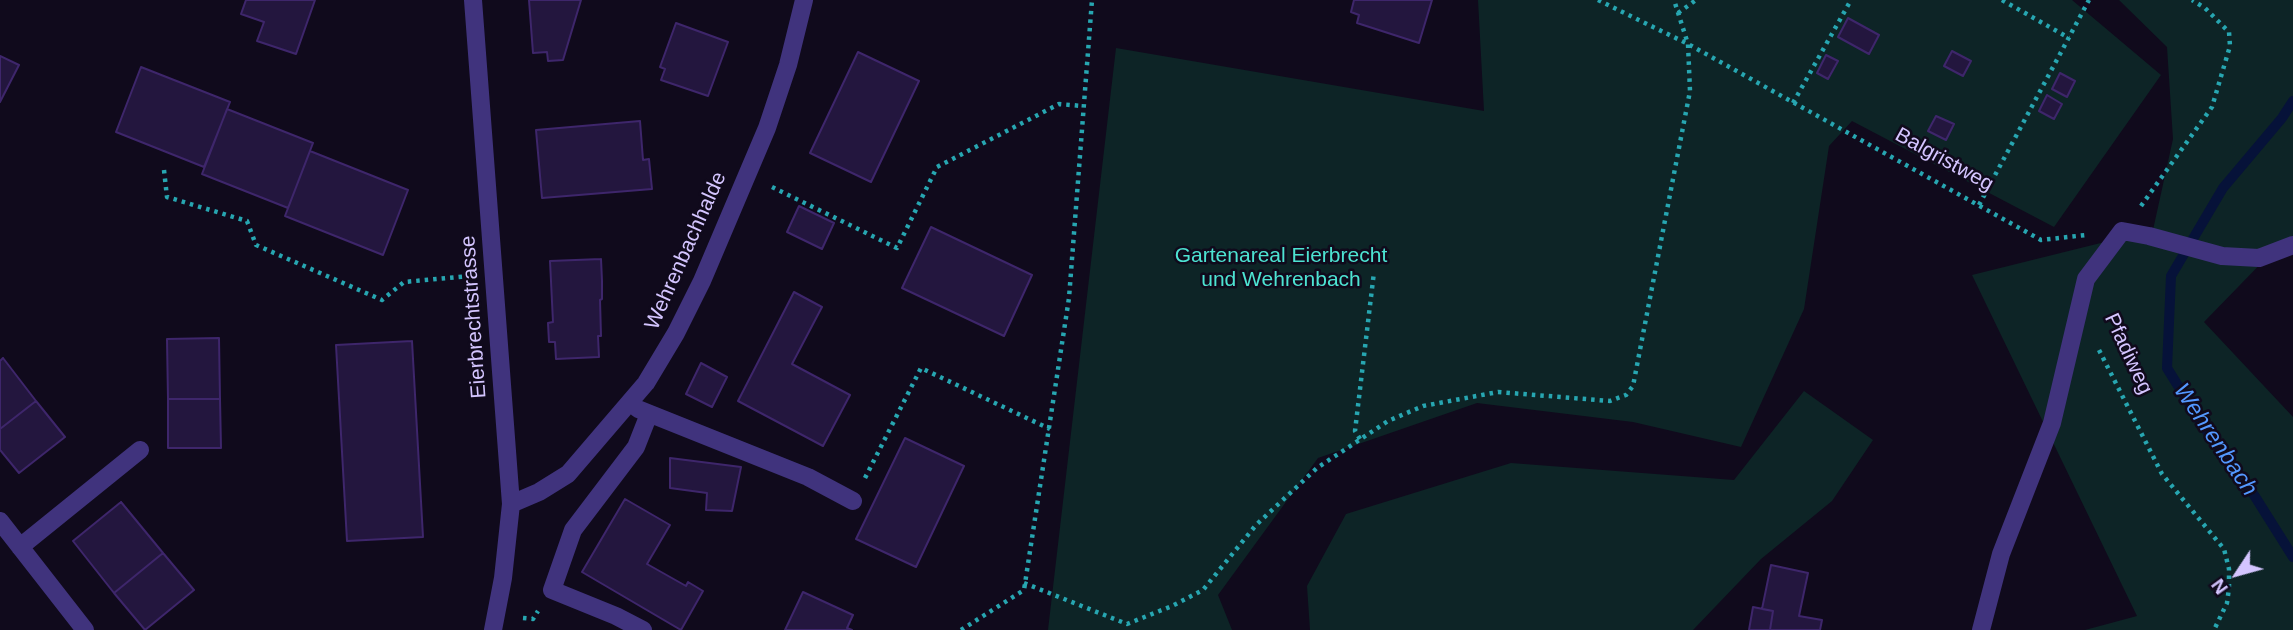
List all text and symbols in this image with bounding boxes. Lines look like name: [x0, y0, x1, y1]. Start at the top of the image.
street label: Balgristweg: [1890, 123, 1998, 197]
street label: Wehrenbachhalde: [640, 168, 732, 334]
street label: Eierbrechtstrasse: [456, 235, 492, 399]
park label: Gartenareal Eierbrecht und Wehrenbach: [1175, 243, 1387, 293]
street label: Pfadiweg: [2098, 310, 2158, 398]
water label: Wehrenbach: [2167, 378, 2263, 502]
north arrow: [2202, 539, 2272, 609]
text: N: [2207, 575, 2232, 598]

